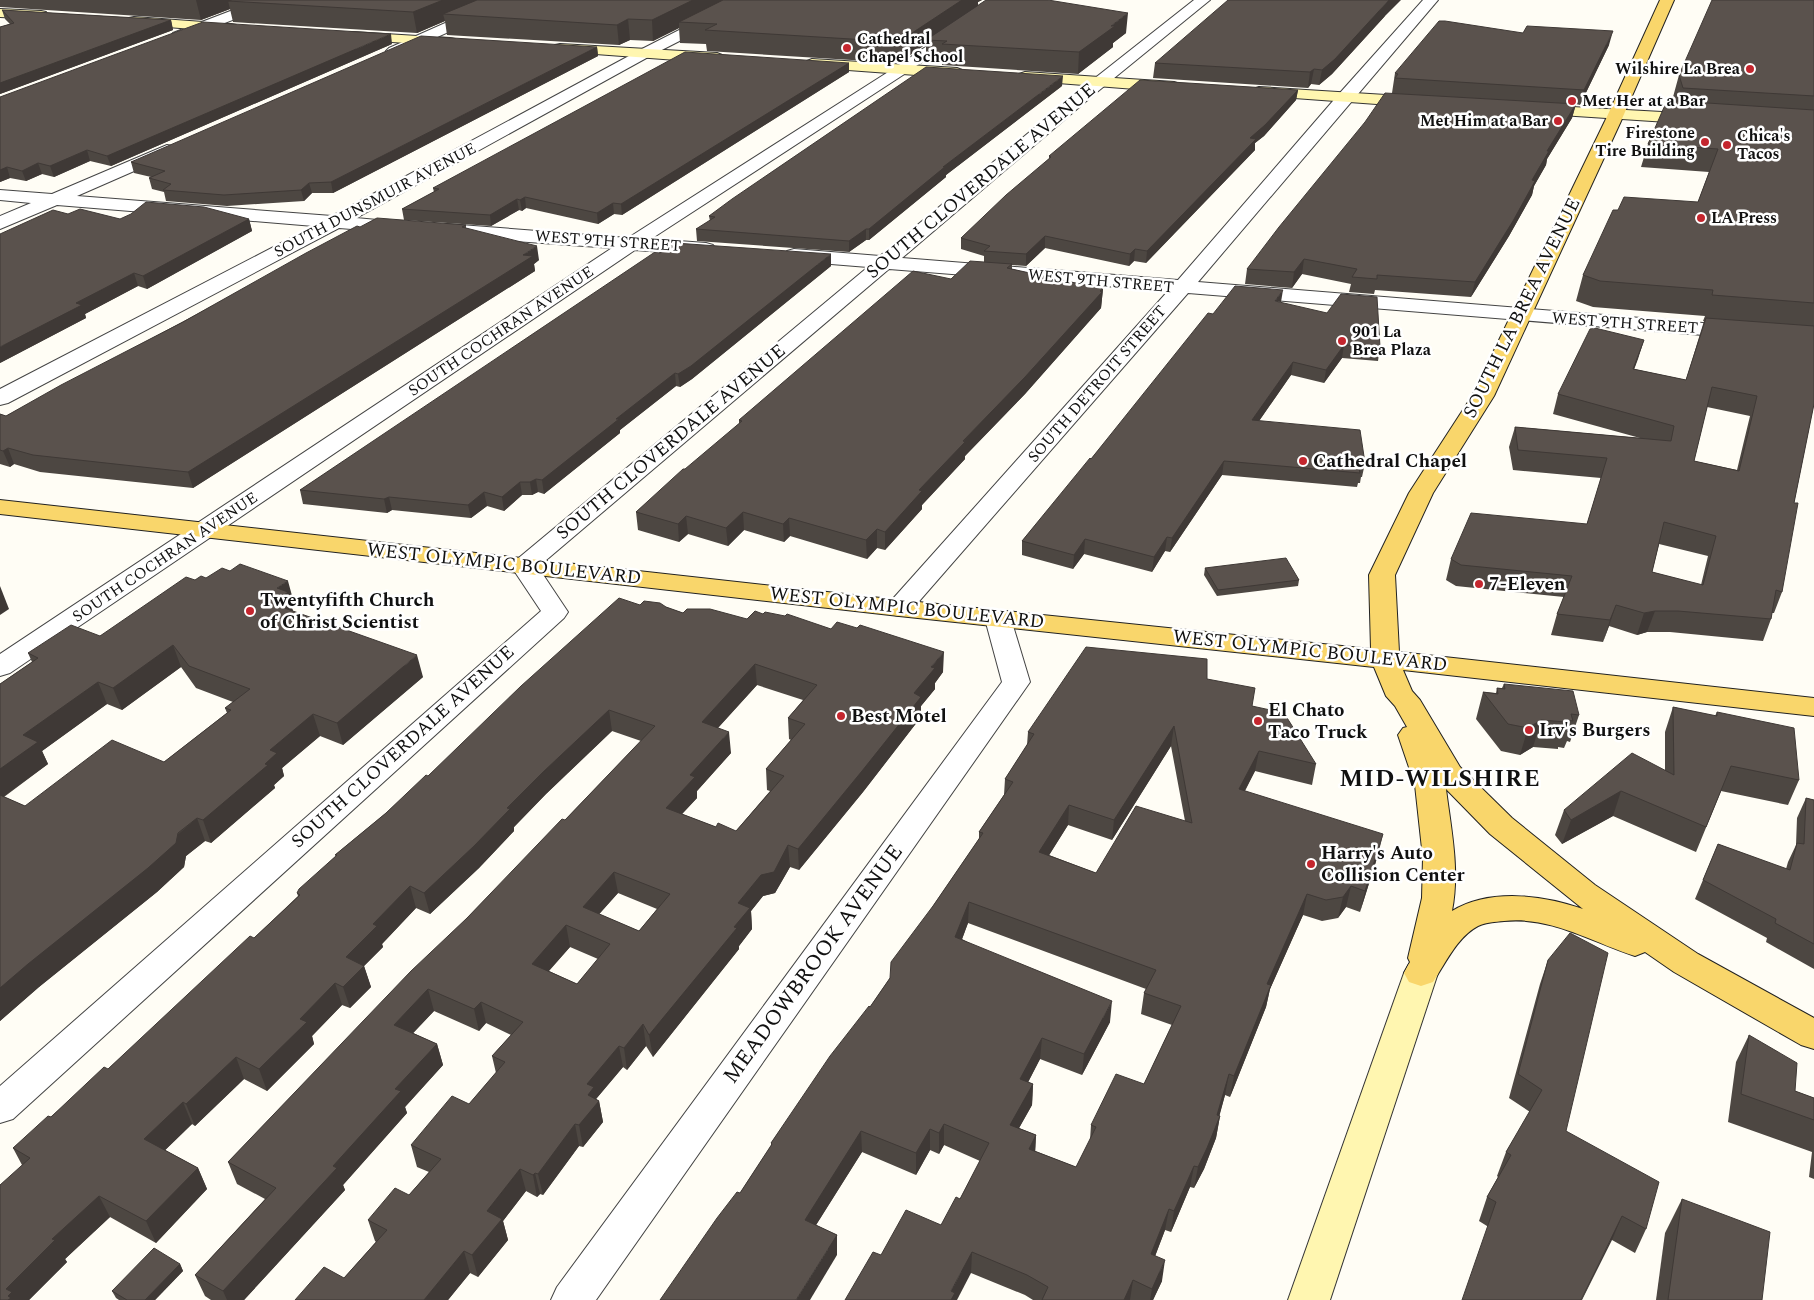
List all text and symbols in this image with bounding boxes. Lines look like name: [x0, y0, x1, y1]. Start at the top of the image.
place label: Cathedral Chapel School: [857, 27, 963, 69]
marker: Cathedral Chapel School: [841, 42, 853, 54]
place label: Wilshire La Brea: [1615, 57, 1741, 81]
marker: Wilshire La Brea: [1744, 63, 1756, 75]
street label: SOUTH CLOVERDALE AVENUE: [860, 76, 1102, 286]
place label: Met Her at a Bar: [1582, 89, 1706, 113]
marker: Met Her at a Bar: [1566, 95, 1578, 107]
place label: Met Him at a Bar: [1420, 109, 1548, 133]
marker: Met Him at a Bar: [1552, 115, 1564, 127]
place label: Firestone Tire Building: [1595, 121, 1695, 163]
place label: Chica's Tacos: [1737, 124, 1791, 166]
street label: SOUTH DUNSMUIR AVENUE: [269, 136, 481, 264]
marker: Firestone Tire Building: [1699, 136, 1711, 148]
marker: Chica's Tacos: [1721, 139, 1733, 151]
street label: SOUTH LA BREA AVENUE: [1456, 193, 1588, 423]
place label: LA Press: [1711, 206, 1777, 230]
marker: LA Press: [1695, 212, 1707, 224]
street label: WEST 9TH STREET: [534, 224, 682, 258]
street label: SOUTH COCHRAN AVENUE: [403, 260, 599, 402]
street label: WEST 9TH STREET: [1027, 263, 1175, 299]
street label: SOUTH DETROIT STREET: [1022, 300, 1172, 468]
street label: WEST 9TH STREET: [1551, 306, 1699, 340]
place label: 901 La Brea Plaza: [1352, 320, 1432, 362]
marker: 901 La Brea Plaza: [1336, 335, 1348, 347]
street label: SOUTH CLOVERDALE AVENUE: [550, 337, 792, 547]
place label: Cathedral Chapel: [1313, 447, 1467, 476]
marker: Cathedral Chapel: [1297, 455, 1309, 467]
street label: SOUTH COCHRAN AVENUE: [67, 486, 263, 628]
street label: WEST OLYMPIC BOULEVARD: [365, 535, 643, 593]
place label: 7-Eleven: [1489, 570, 1566, 599]
marker: 7-Eleven: [1473, 578, 1485, 590]
street label: WEST OLYMPIC BOULEVARD: [768, 579, 1046, 637]
place label: Twentyfifth Church of Christ Scientist: [260, 586, 435, 637]
marker: Twentyfifth Church of Christ Scientist: [244, 605, 256, 617]
street label: WEST OLYMPIC BOULEVARD: [1171, 622, 1449, 680]
street label: SOUTH CLOVERDALE AVENUE: [285, 638, 521, 856]
place label: El Chato Taco Truck: [1268, 696, 1368, 747]
place label: Best Motel: [851, 702, 947, 731]
marker: Best Motel: [835, 710, 847, 722]
marker: El Chato Taco Truck: [1252, 715, 1264, 727]
place label: Irv's Burgers: [1539, 716, 1650, 745]
marker: Irv's Burgers: [1523, 724, 1535, 736]
district label: MID-WILSHIRE: [1339, 761, 1541, 797]
street label: MEADOWBROOK AVENUE: [715, 837, 911, 1091]
place label: Harry's Auto Collision Center: [1321, 839, 1465, 890]
marker: Harry's Auto Collision Center: [1305, 858, 1317, 870]

